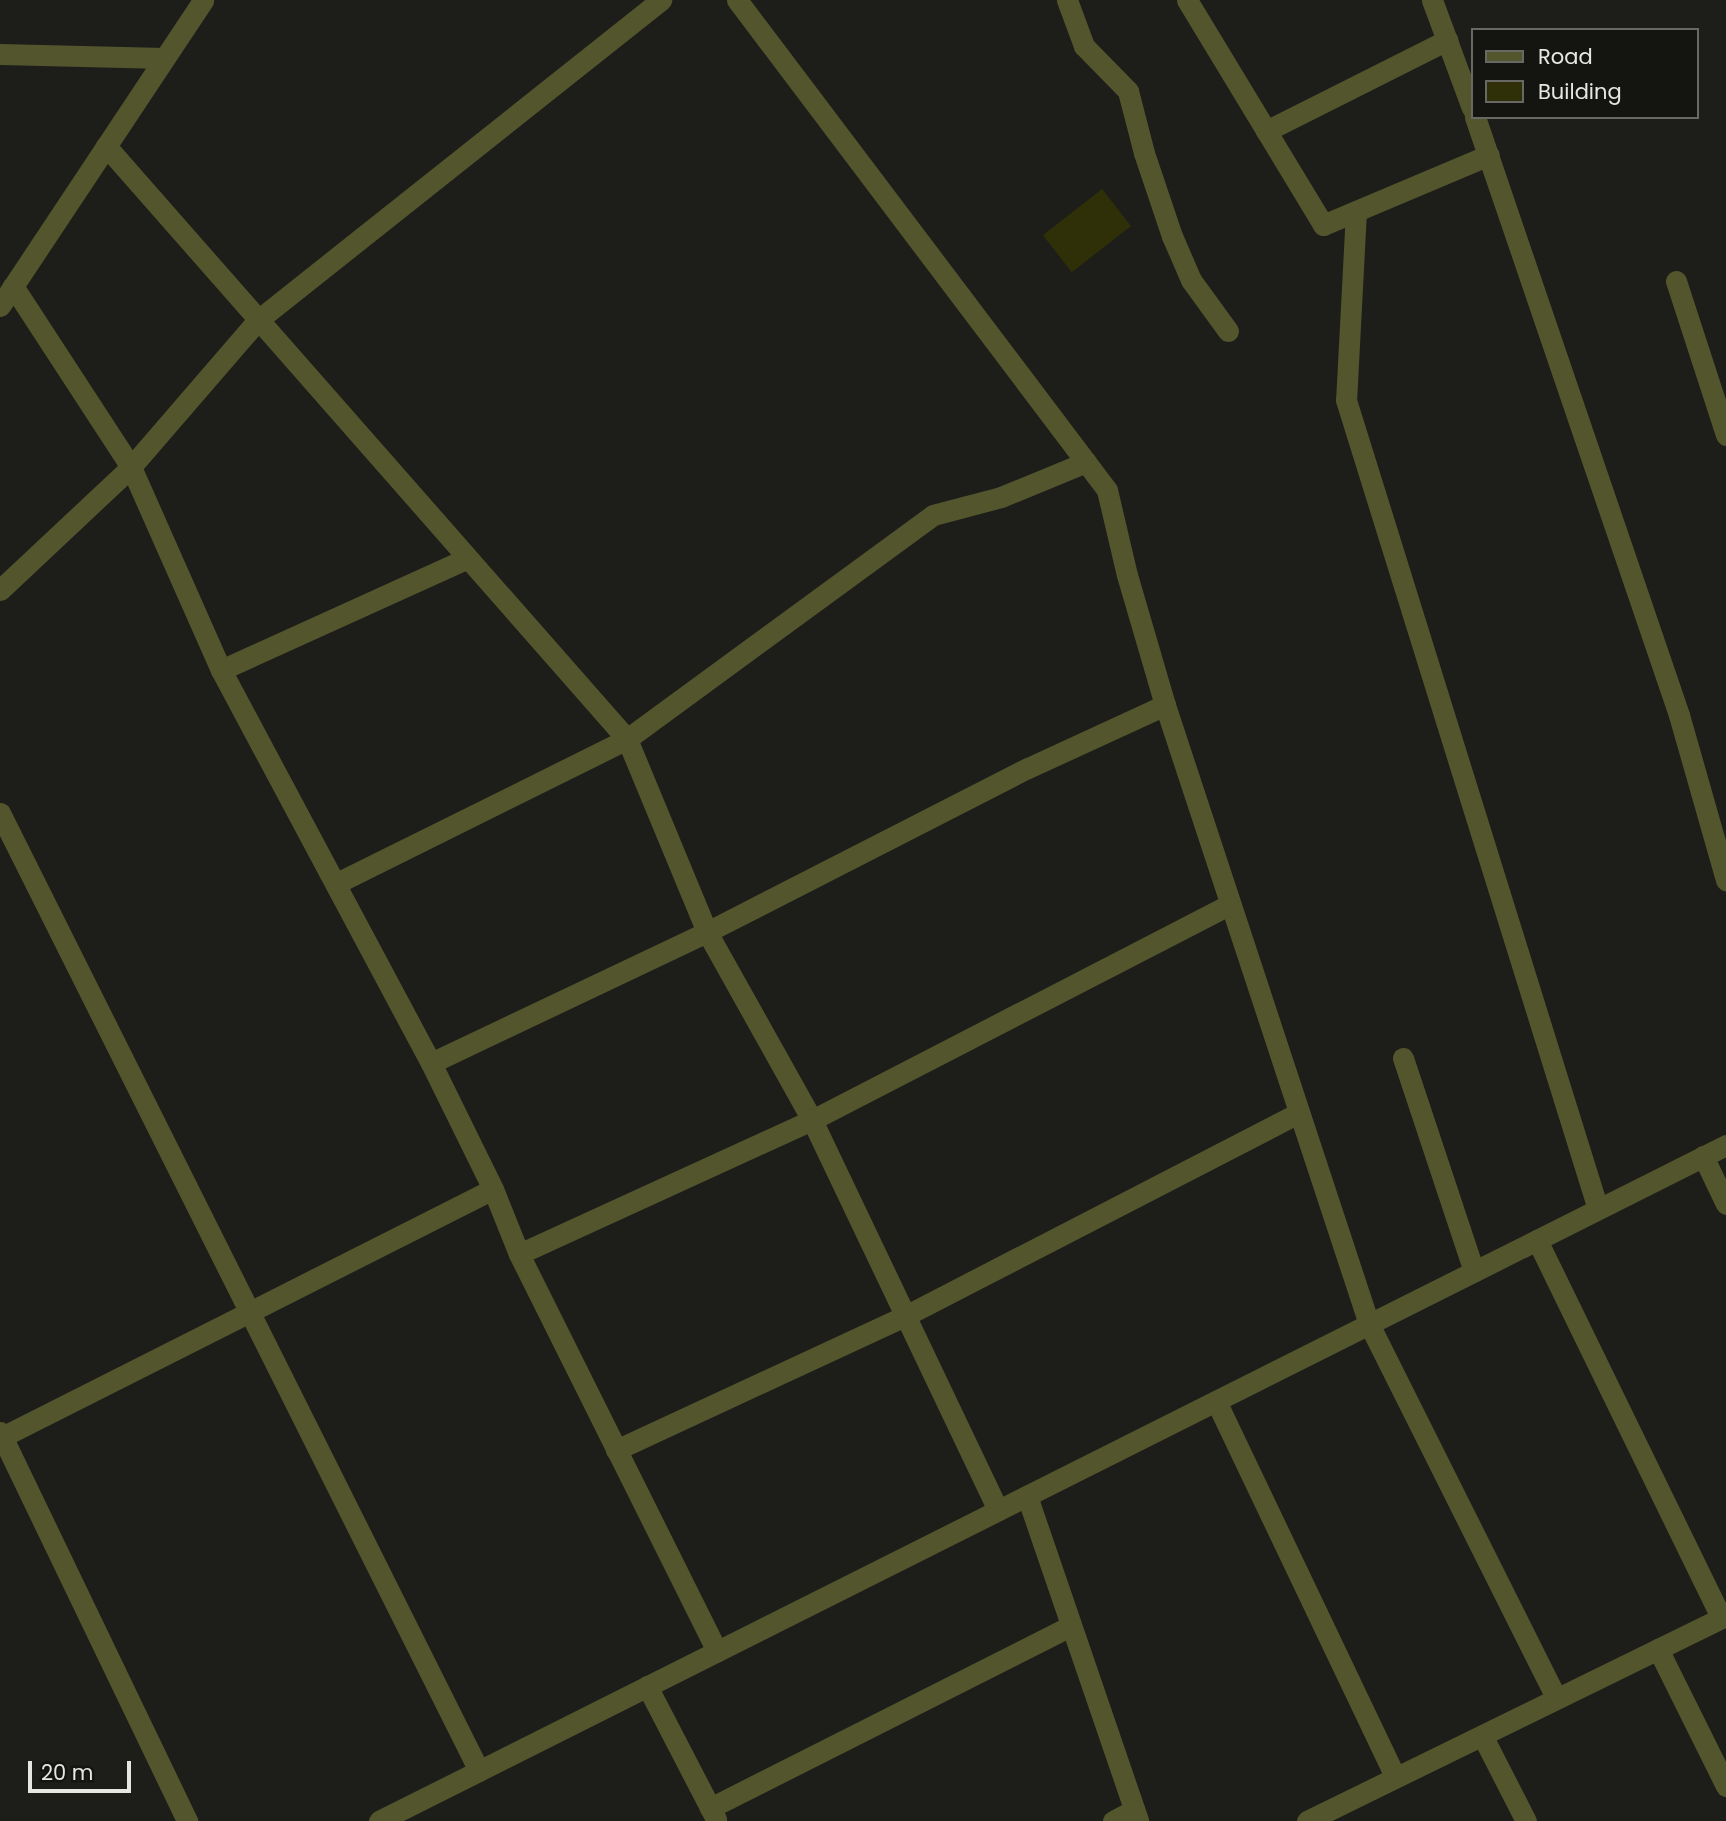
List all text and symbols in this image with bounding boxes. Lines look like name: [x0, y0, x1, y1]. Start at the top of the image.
legend: [1470, 28, 1698, 119]
text: Road: [1538, 42, 1593, 71]
text: Building: [1538, 77, 1622, 106]
scale bar: [32, 1748, 135, 1792]
text: 20 m: [41, 1758, 94, 1787]

